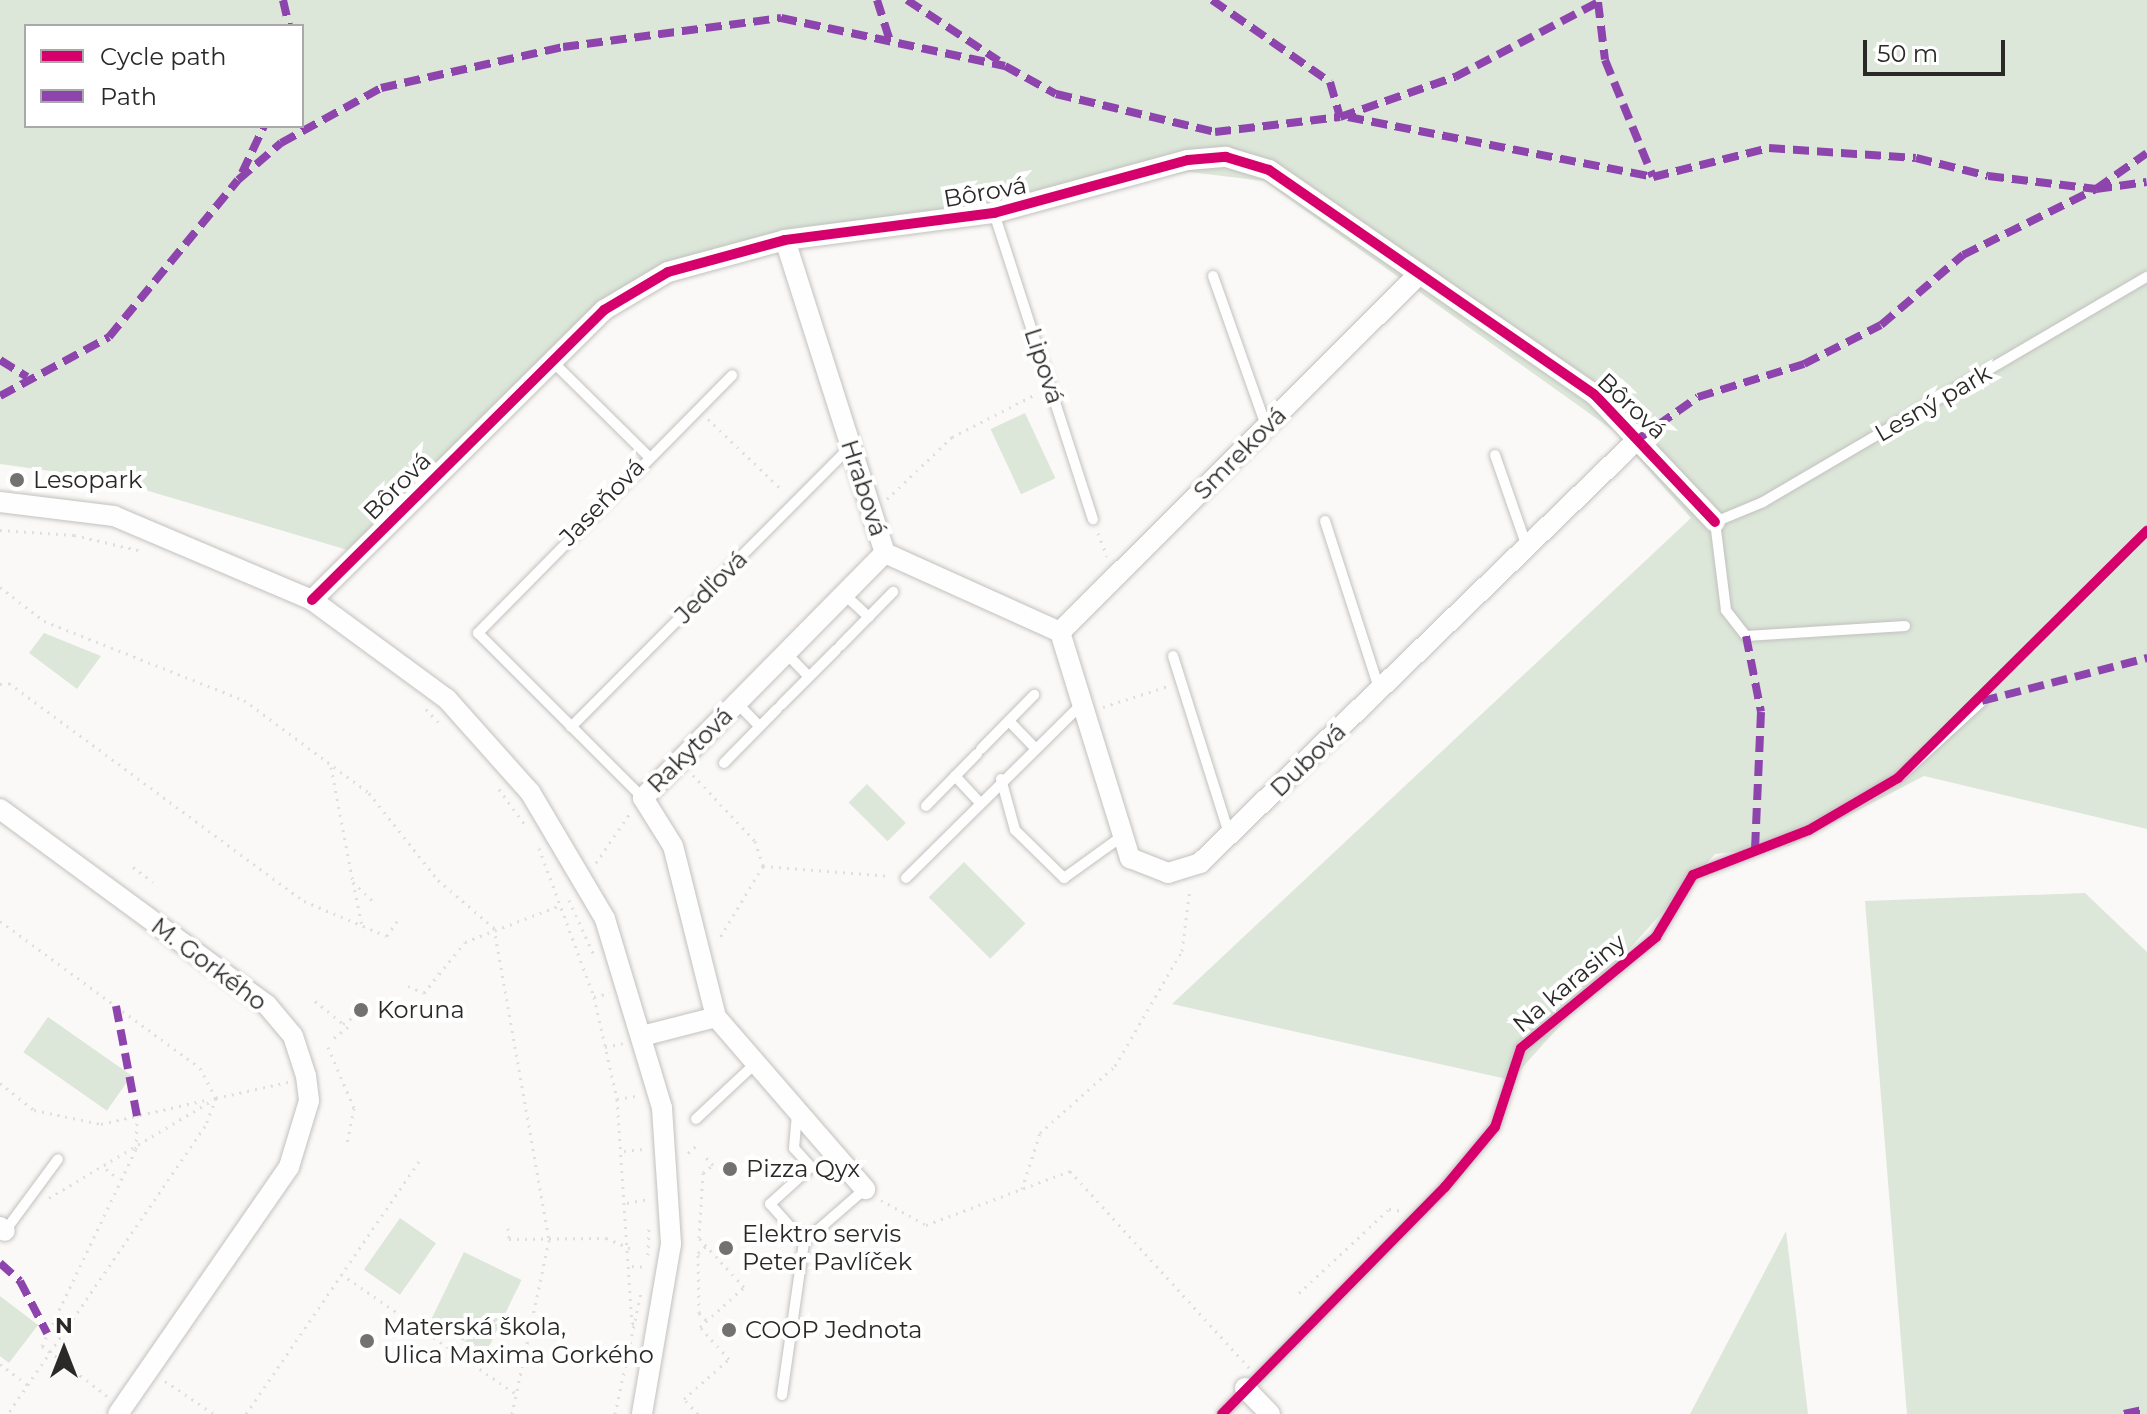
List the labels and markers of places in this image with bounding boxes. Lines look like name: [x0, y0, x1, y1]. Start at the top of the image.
place label: Lesopark: [33, 466, 142, 494]
marker: Lesopark: [8, 471, 26, 489]
place label: Koruna: [377, 996, 465, 1024]
marker: Koruna: [352, 1001, 370, 1019]
place label: Pizza Qyx: [746, 1155, 860, 1183]
marker: Pizza Qyx: [721, 1160, 739, 1178]
place label: Elektro servis Peter Pavlíček: [742, 1220, 912, 1276]
marker: Elektro servis Peter Pavlíček: [717, 1239, 735, 1257]
place label: Materská škola, Ulica Maxima Gorkého: [383, 1313, 654, 1369]
place label: COOP Jednota: [745, 1316, 922, 1344]
marker: COOP Jednota: [720, 1321, 738, 1339]
marker: Materská škola, Ulica Maxima Gorkého: [358, 1332, 376, 1350]

